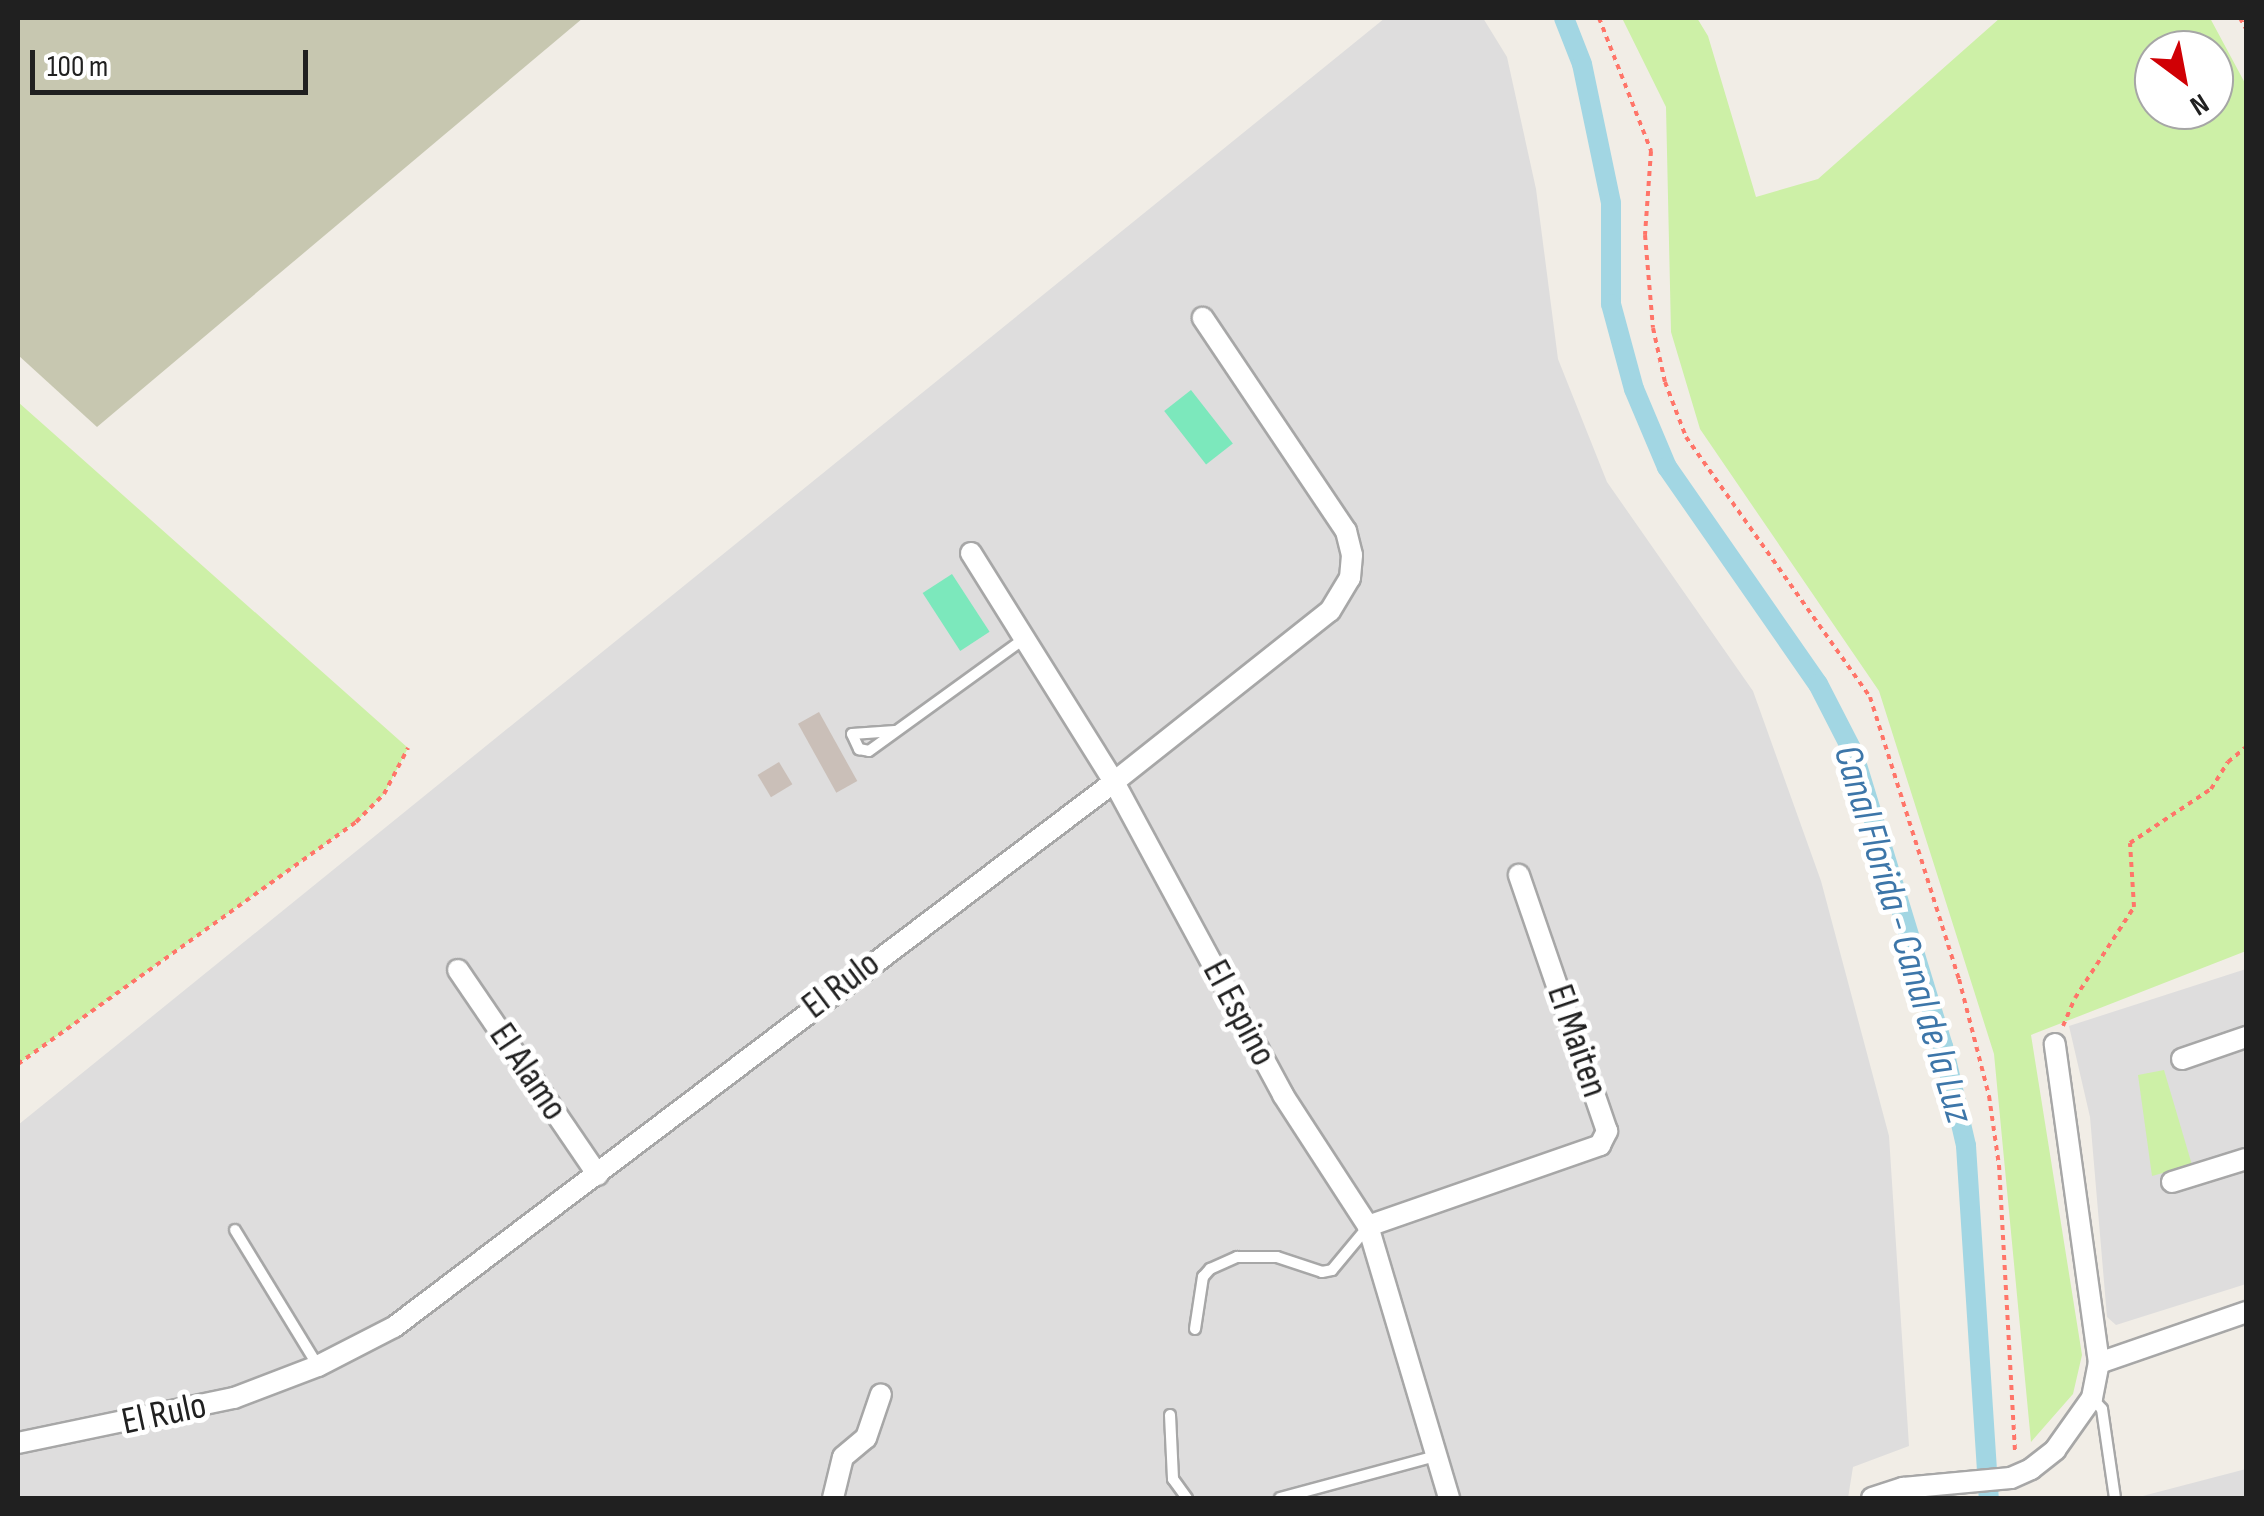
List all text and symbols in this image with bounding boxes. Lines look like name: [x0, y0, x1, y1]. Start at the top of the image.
scale bar: [35, 30, 312, 92]
north arrow: [2134, 30, 2234, 130]
text: 100 m: [47, 49, 108, 85]
text: N: [2184, 86, 2214, 122]
water label: Canal Florida - Canal de la Luz: [1823, 739, 1983, 1129]
street label: El Rulo: [793, 941, 889, 1029]
street label: El Espino: [1192, 952, 1286, 1074]
street label: El Maiten: [1537, 979, 1617, 1103]
street label: El Alamo: [479, 1015, 577, 1129]
street label: El Rulo: [118, 1383, 210, 1445]

